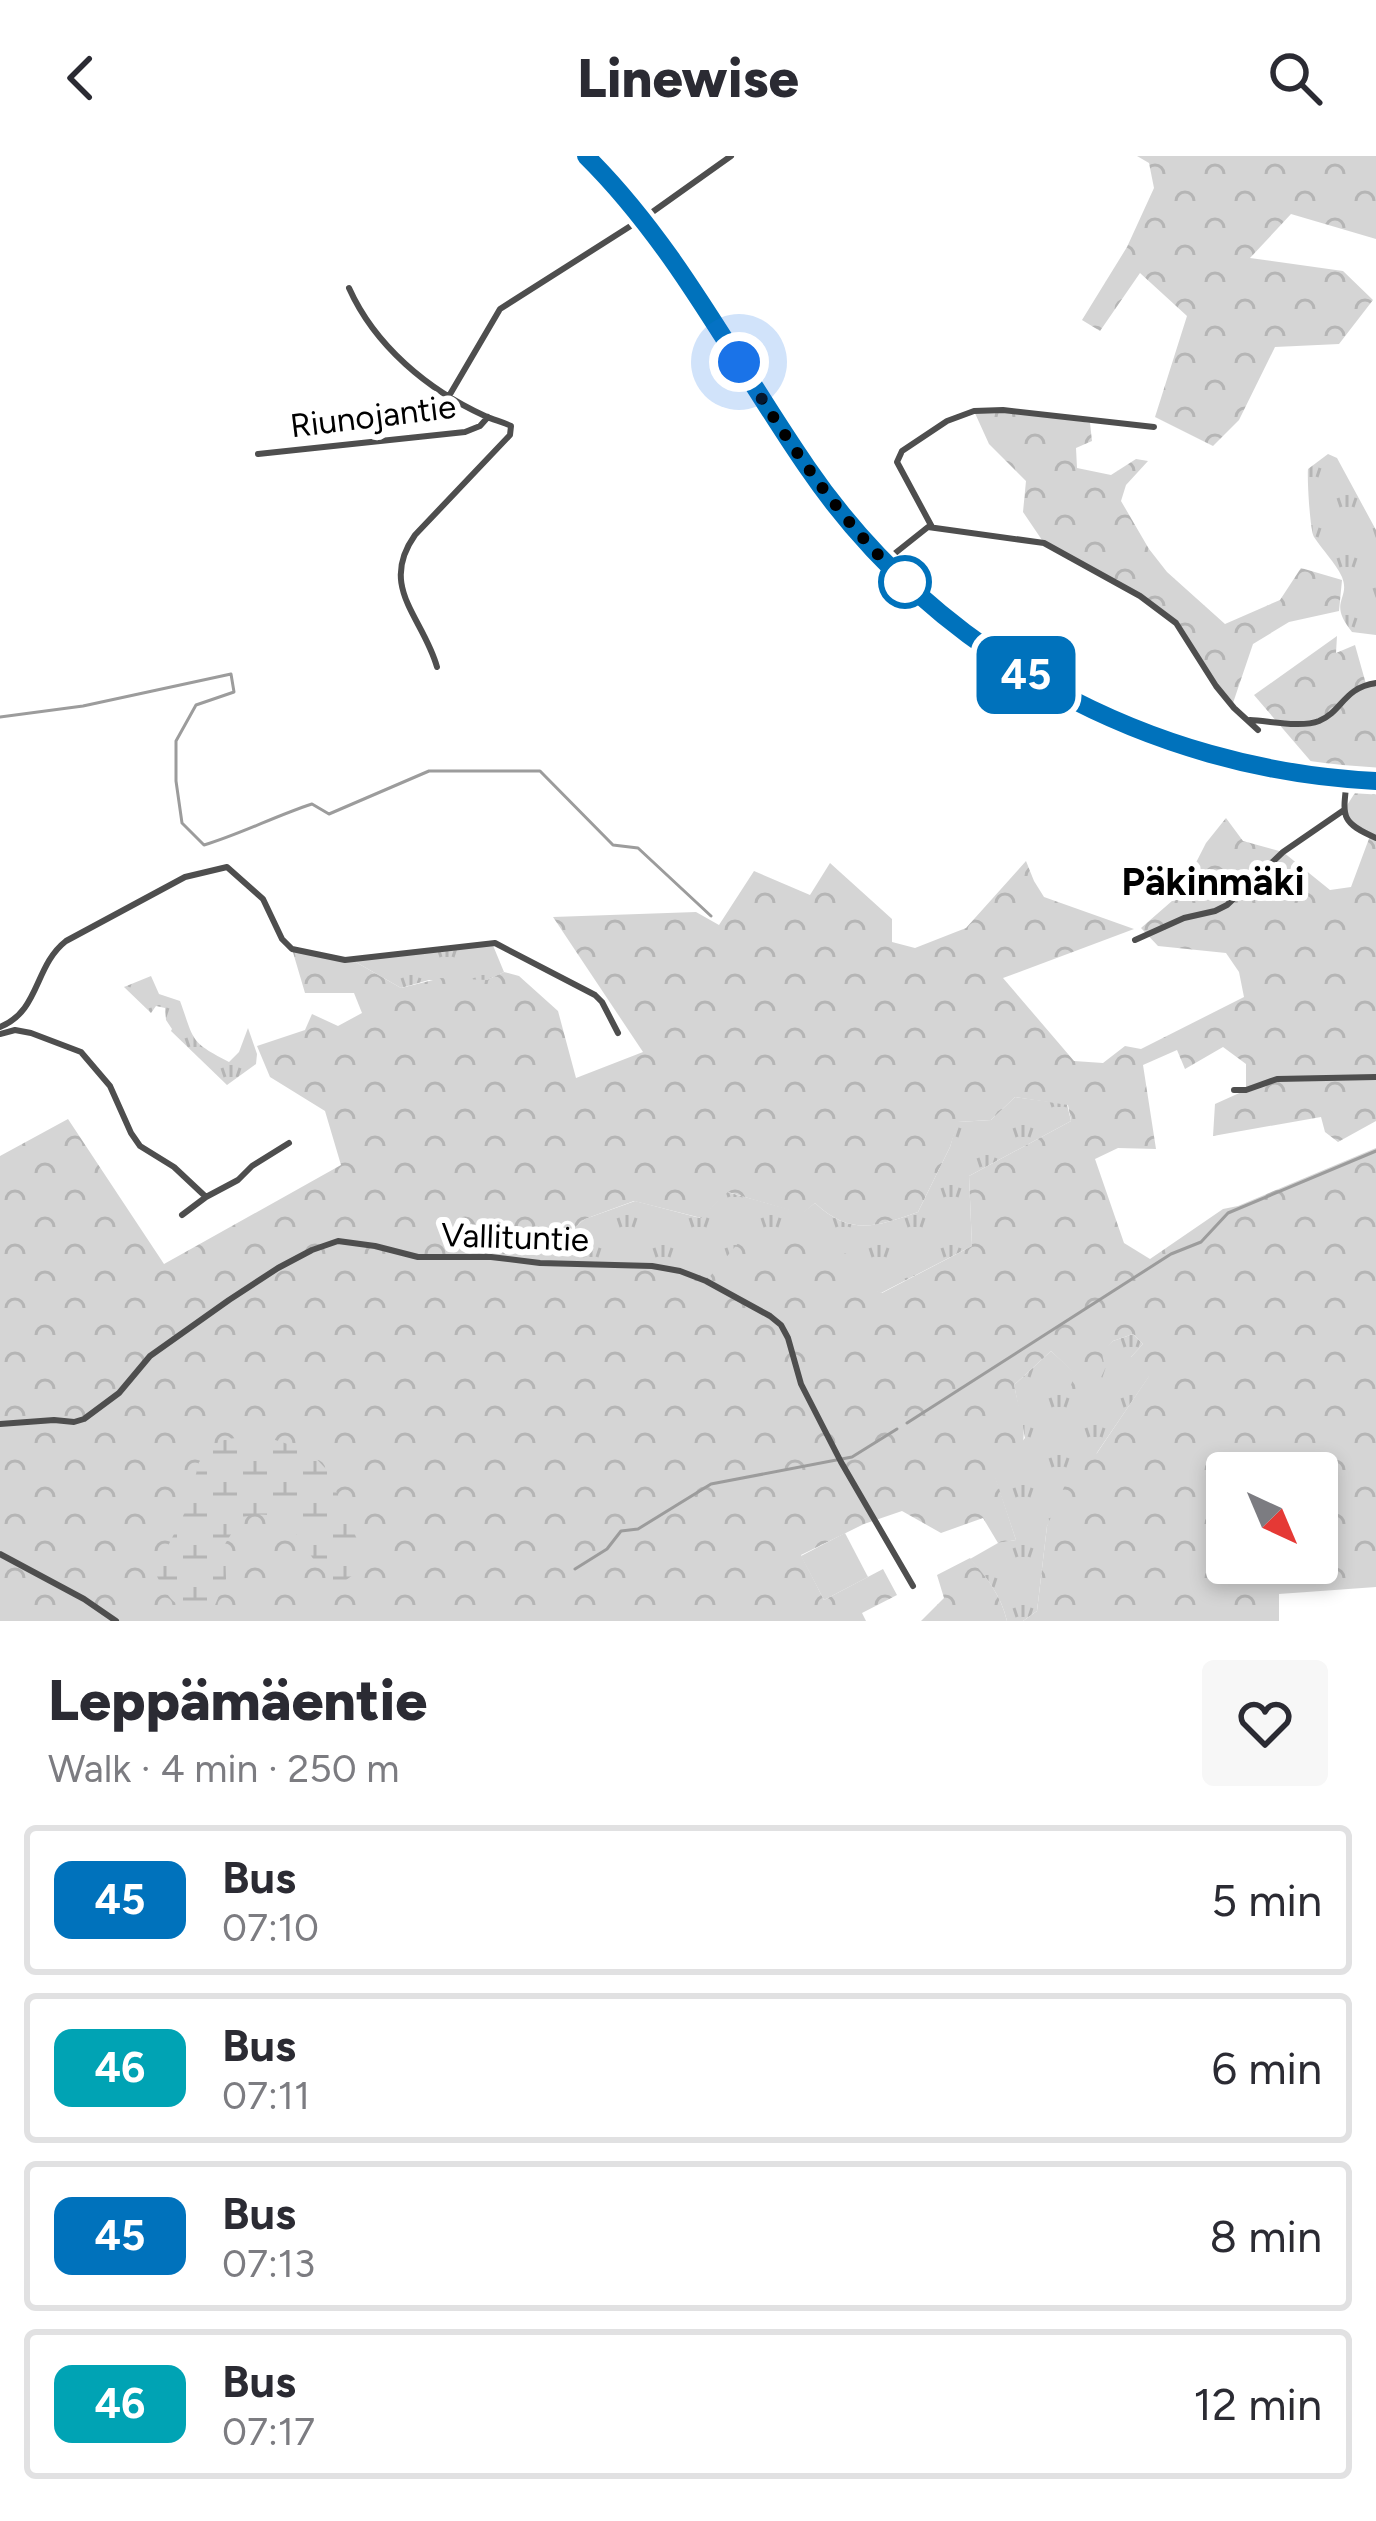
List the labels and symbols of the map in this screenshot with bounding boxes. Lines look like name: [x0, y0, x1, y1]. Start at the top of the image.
your location: [709, 332, 769, 392]
street label: Riunojantie: [288, 386, 458, 446]
unlabelled marker: [880, 557, 930, 607]
line badge: 45: [972, 636, 1080, 714]
district label: Päkinmäki: [1121, 858, 1305, 905]
street label: Vallituntie: [440, 1215, 590, 1259]
north arrow: [1206, 1452, 1338, 1584]

